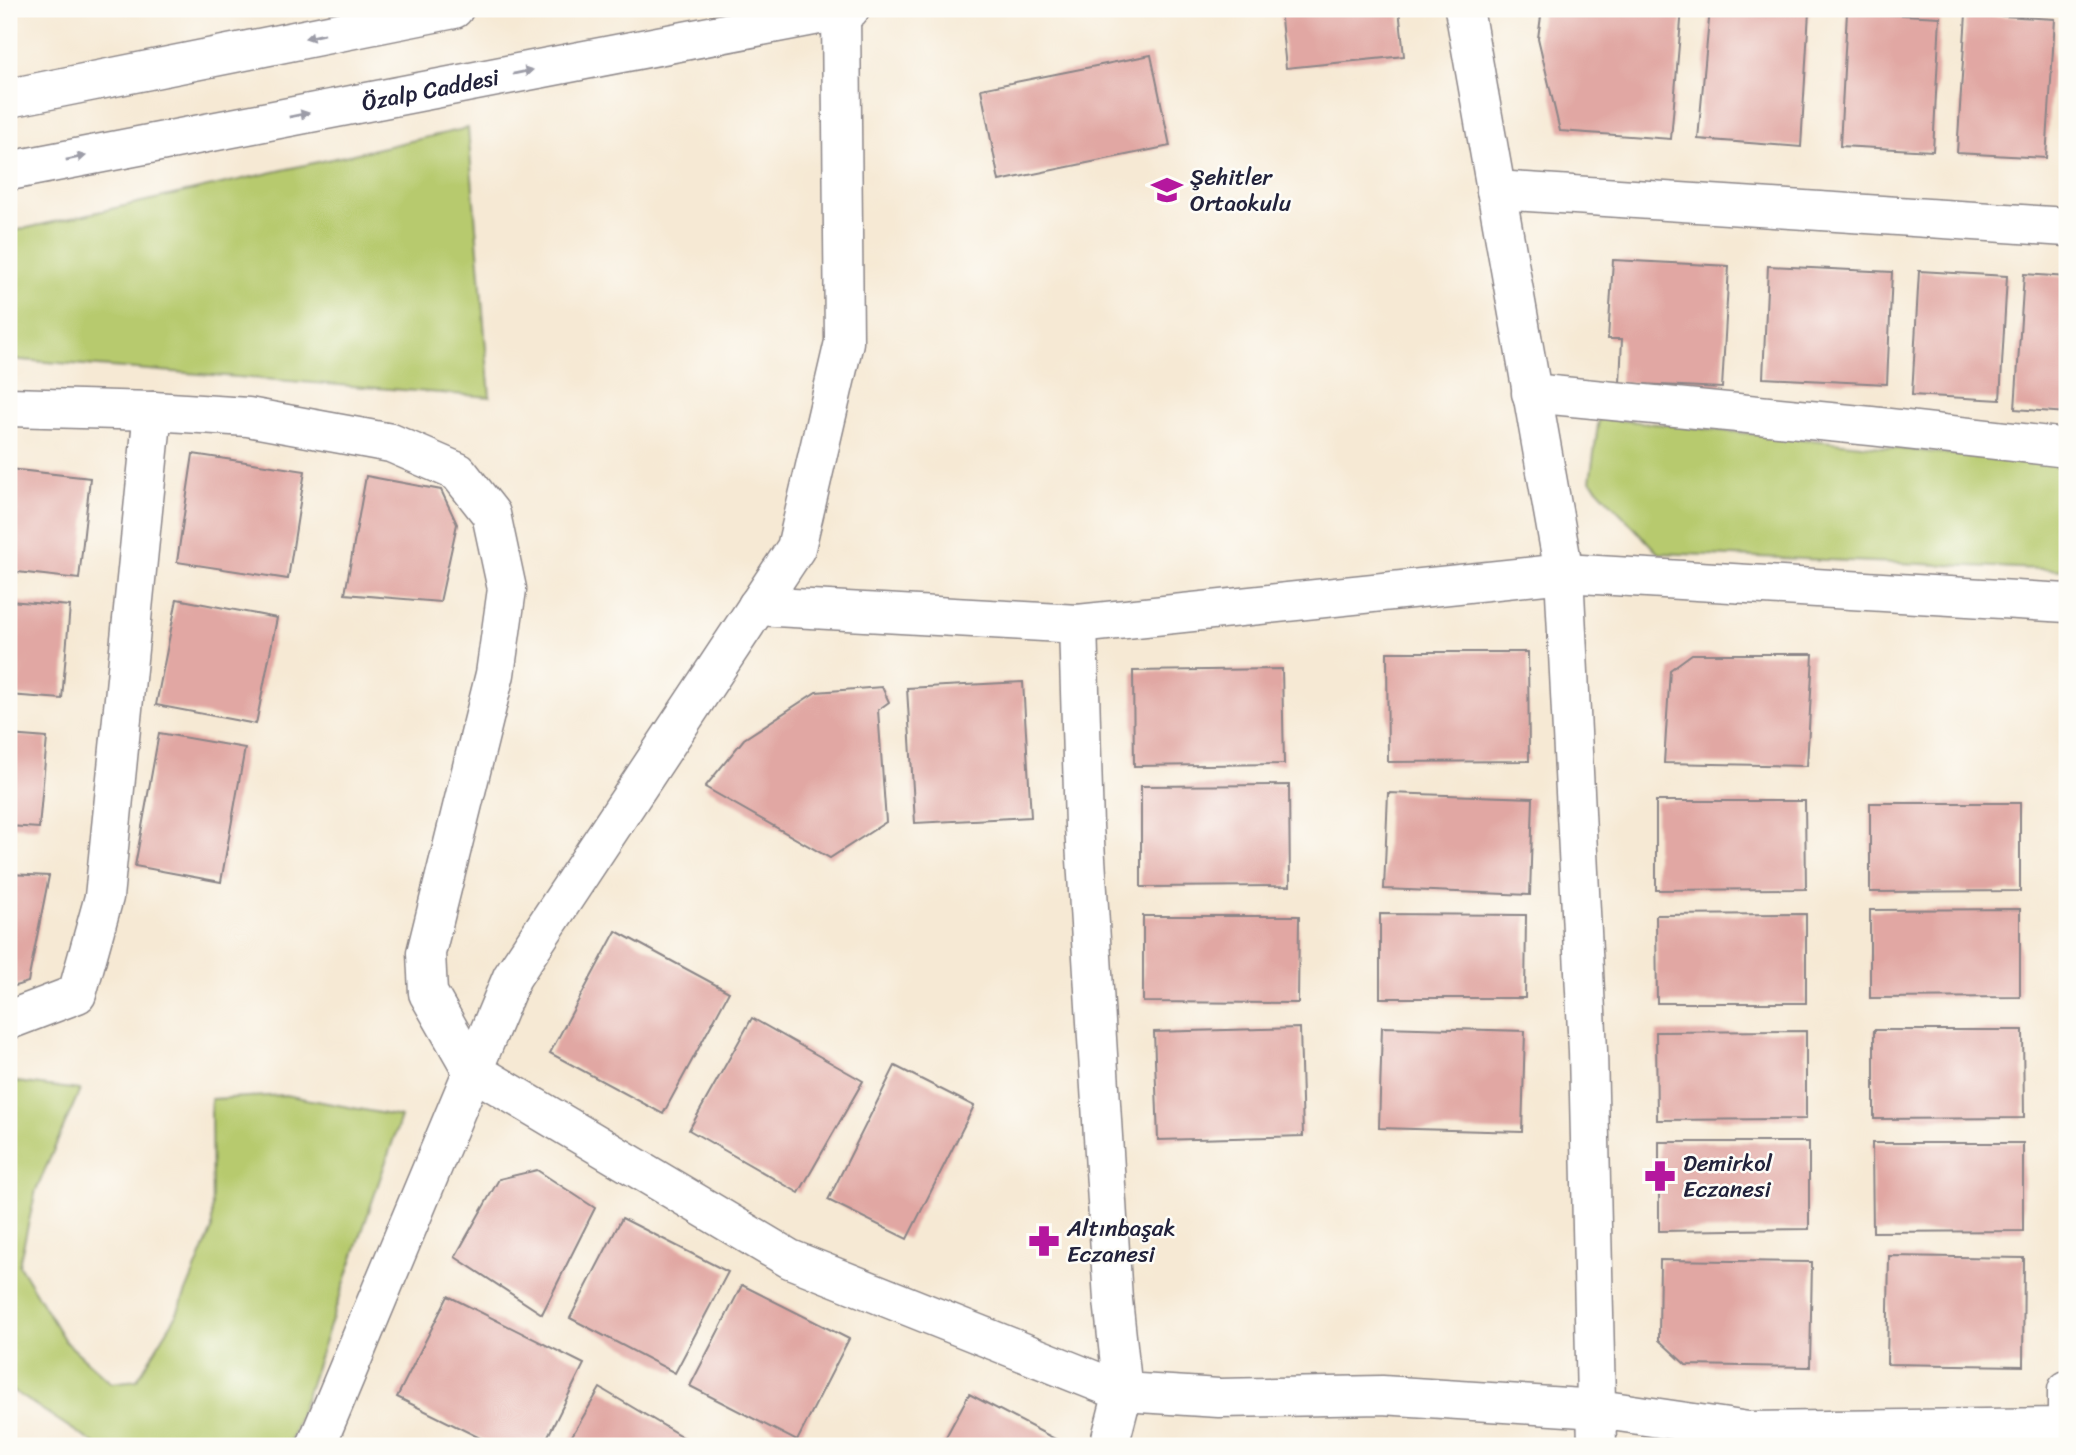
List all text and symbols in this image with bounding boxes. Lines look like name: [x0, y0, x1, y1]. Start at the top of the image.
one-way arrow: [304, 31, 326, 42]
street label: Özalp Caddesi: [358, 56, 503, 123]
one-way arrow: [512, 66, 534, 77]
one-way arrow: [288, 109, 310, 120]
one-way arrow: [65, 152, 87, 163]
place label: Şehitler Ortaokulu: [1190, 157, 1292, 224]
school or university icon: Şehitler Ortaokulu: [1150, 173, 1184, 207]
place label: Demirkol Eczanesi: [1683, 1143, 1773, 1210]
pharmacy icon: Demirkol Eczanesi: [1643, 1159, 1677, 1193]
place label: Altınbaşak Eczanesi: [1066, 1208, 1176, 1275]
pharmacy icon: Altınbaşak Eczanesi: [1027, 1224, 1061, 1258]

